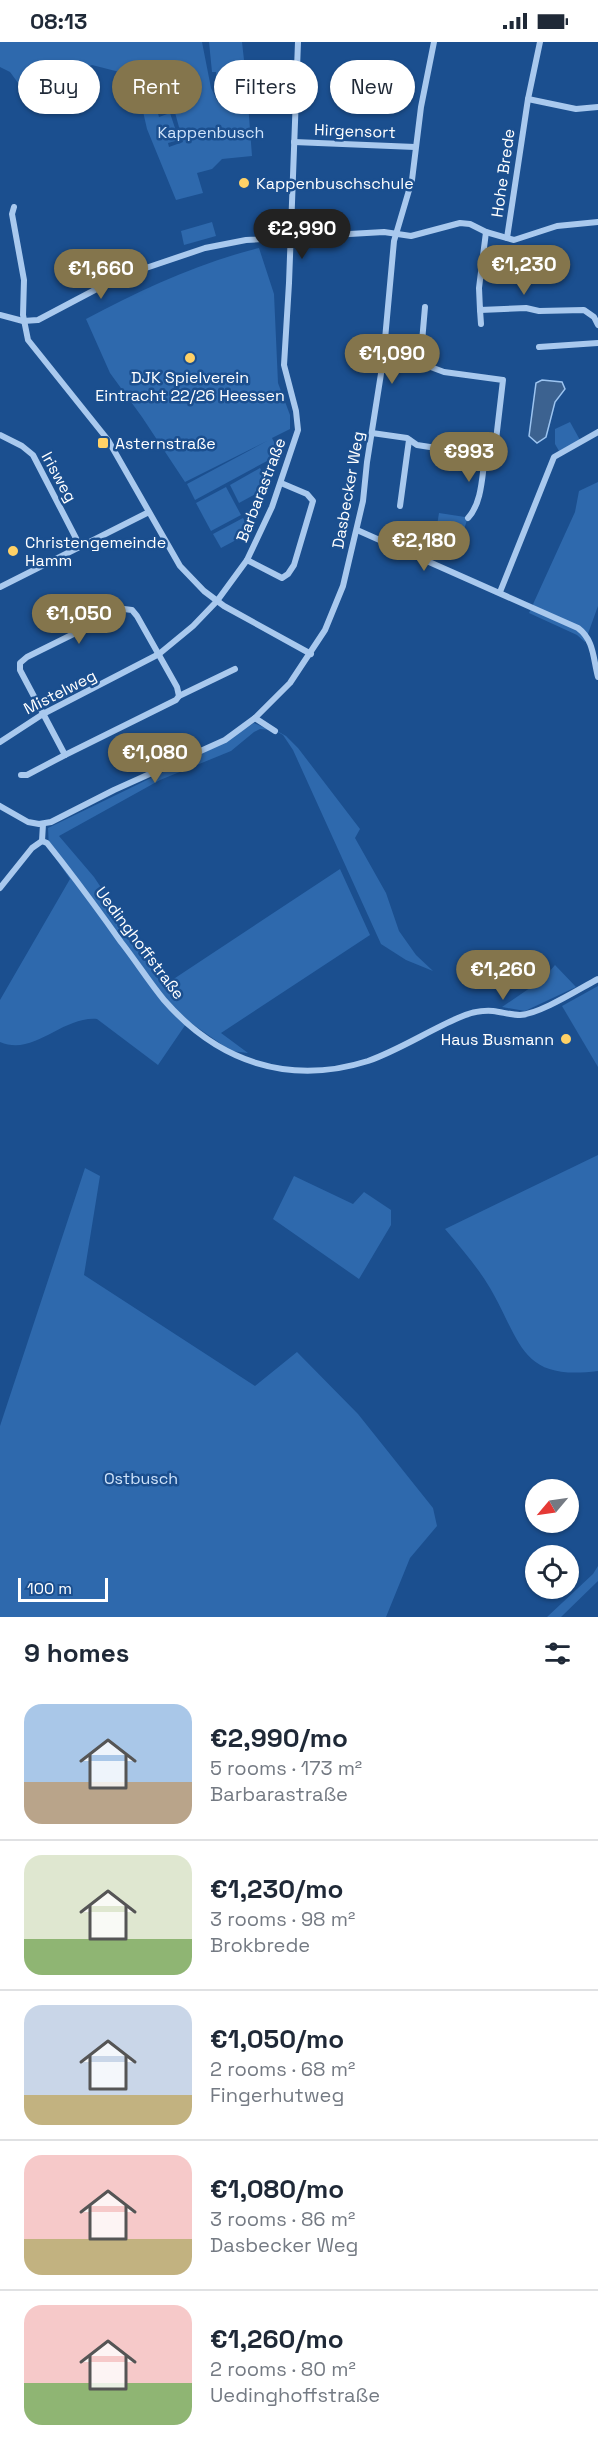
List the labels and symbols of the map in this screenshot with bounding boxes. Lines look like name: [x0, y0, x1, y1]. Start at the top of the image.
street label: Hirgensort: [314, 119, 396, 143]
park label: Kappenbusch: [158, 122, 264, 143]
street label: Hohe Brede: [486, 127, 520, 219]
place label: Kappenbuschschule: [256, 173, 414, 194]
marker: Kappenbuschschule: [237, 176, 251, 190]
pin: €2,990: [253, 209, 351, 260]
pin: €1,230: [475, 245, 573, 296]
pin: €1,660: [52, 249, 150, 300]
pin: €1,090: [343, 334, 441, 385]
marker: DJK Spielverein Eintracht 22/26 Heessen: [183, 351, 197, 365]
place label: DJK Spielverein Eintracht 22/26 Heessen: [95, 367, 285, 406]
street label: Dasbecker Weg: [327, 430, 369, 550]
pin: €993: [433, 432, 505, 483]
place label: Asternstraße: [115, 433, 216, 454]
street label: Barbarastraße: [231, 435, 291, 545]
marker: Asternstraße: [96, 436, 110, 450]
street label: Irisweg: [37, 448, 81, 506]
pin: €2,180: [375, 521, 473, 572]
place label: Christengemeinde Hamm: [25, 532, 166, 571]
marker: Christengemeinde Hamm: [6, 544, 20, 558]
pin: €1,050: [30, 594, 128, 645]
street label: Mistelweg: [20, 665, 100, 719]
pin: €1,080: [106, 733, 204, 784]
street label: Uedinghoffstraße: [91, 882, 189, 1004]
pin: €1,260: [454, 950, 552, 1001]
place label: Haus Busmann: [441, 1029, 554, 1050]
marker: Haus Busmann: [559, 1032, 573, 1046]
park label: Ostbusch: [104, 1468, 178, 1489]
north arrow: [525, 1479, 579, 1533]
scale bar: [18, 1575, 108, 1602]

